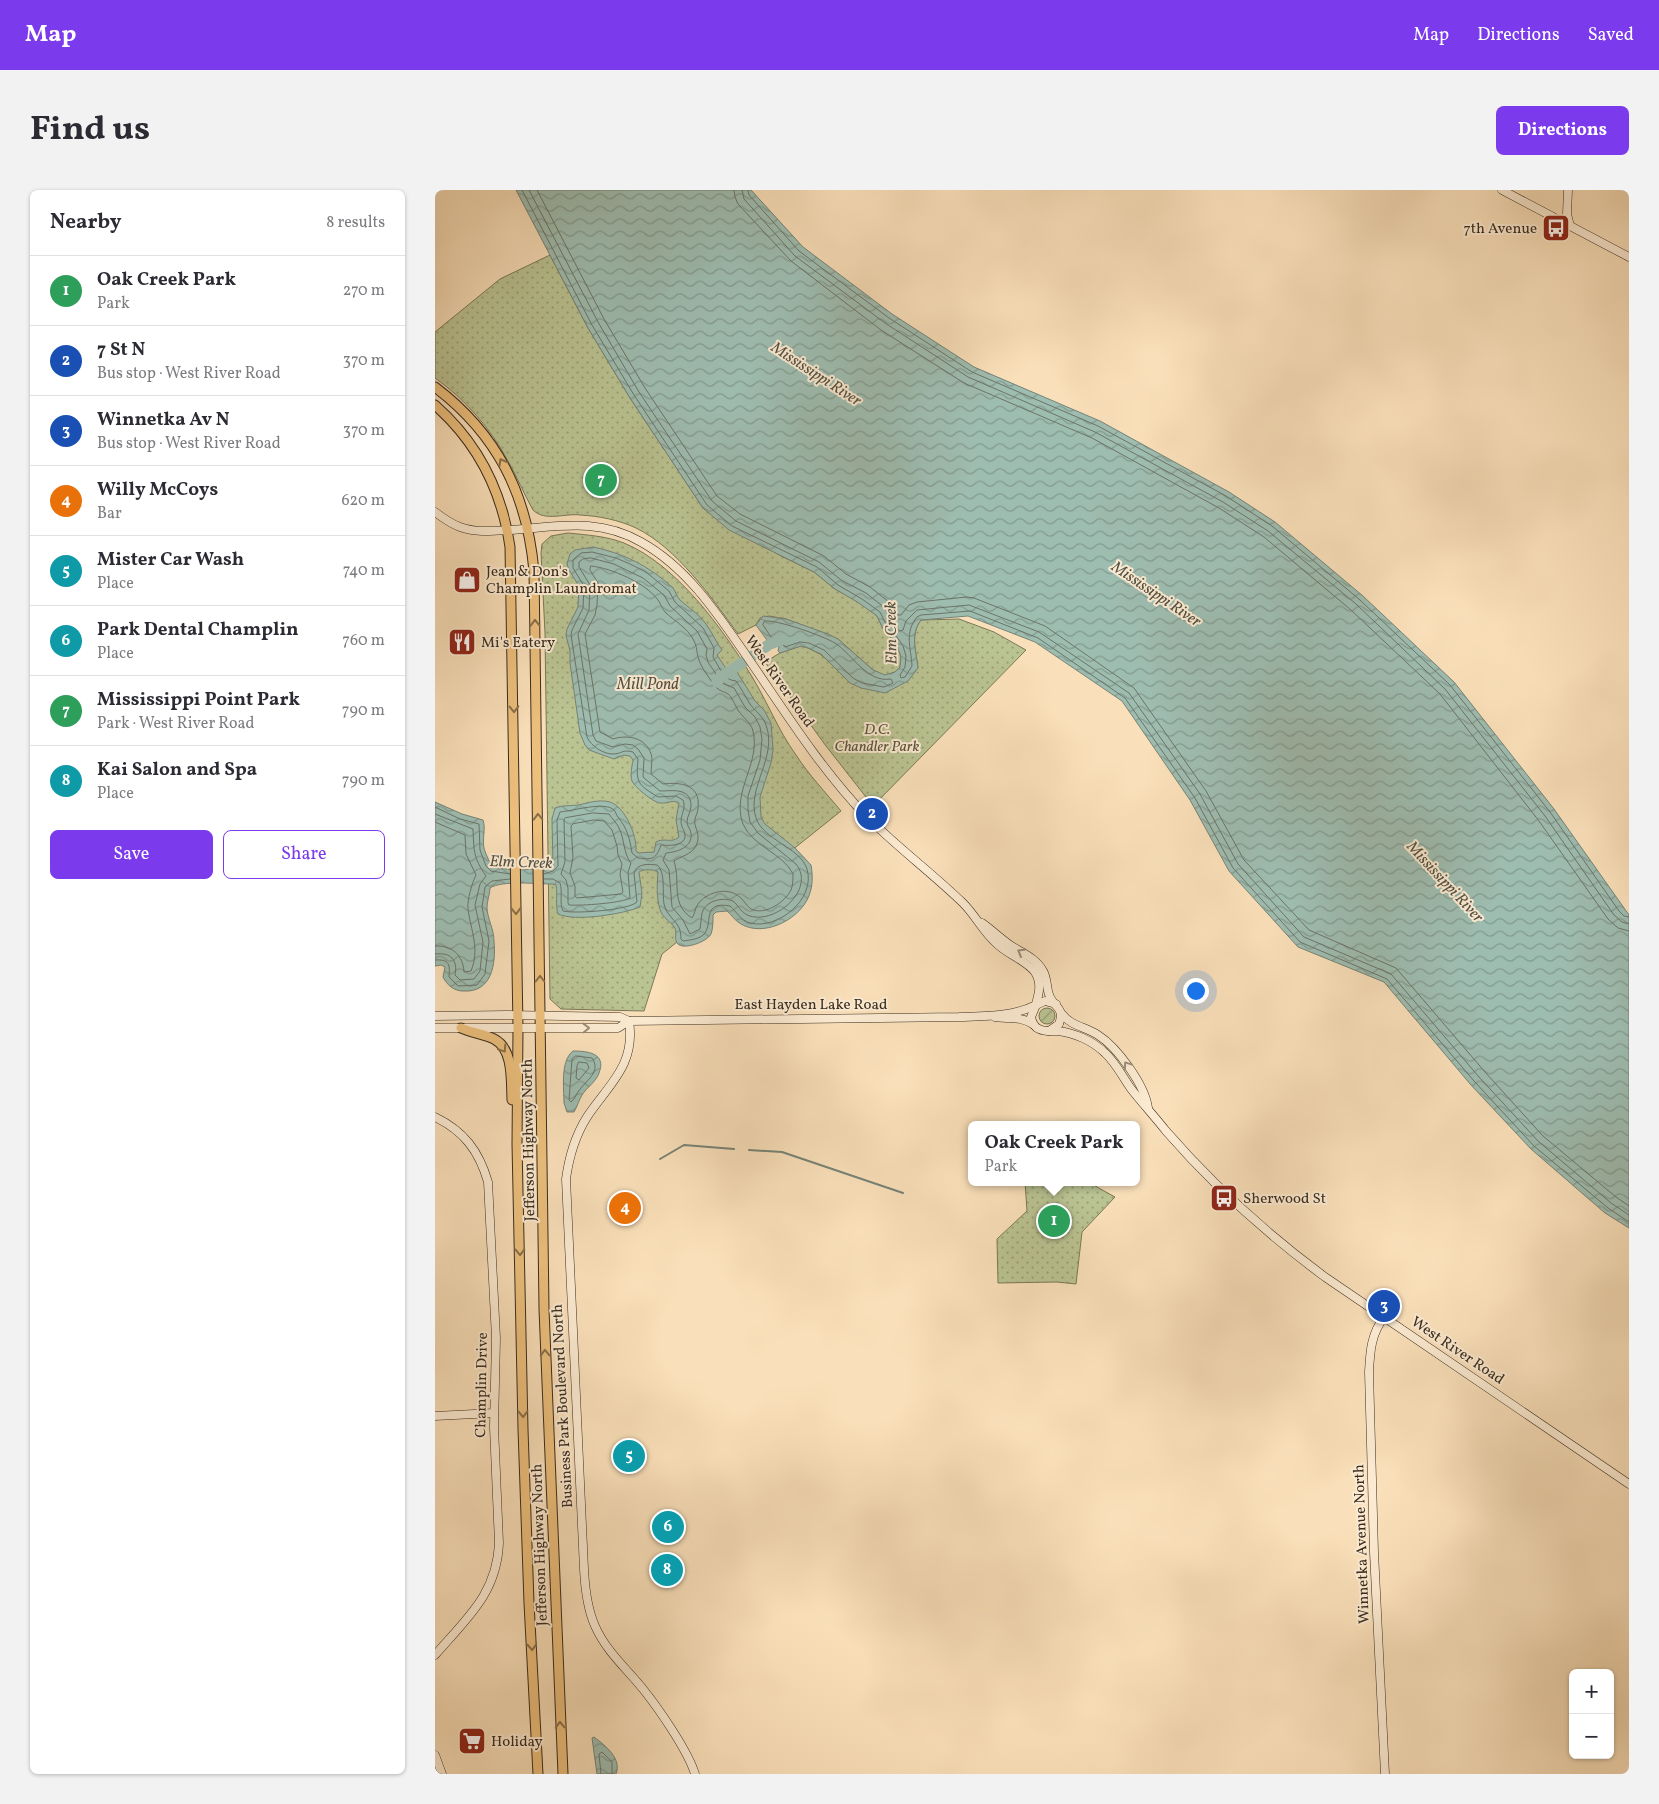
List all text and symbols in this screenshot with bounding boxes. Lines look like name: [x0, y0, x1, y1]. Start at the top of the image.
text: Map: [25, 18, 76, 52]
text: Map: [1413, 23, 1449, 48]
text: Directions: [1477, 23, 1560, 48]
text: Saved: [1588, 23, 1634, 48]
text: Find us: [30, 106, 150, 154]
button: Directions: [1496, 106, 1629, 155]
text: Nearby: [50, 208, 121, 237]
text: 8 results: [326, 212, 385, 234]
bus stop icon: 7th Avenue: [1541, 213, 1571, 243]
place label: 7th Avenue: [1463, 219, 1537, 240]
text: Oak Creek Park: [97, 267, 236, 293]
text: 1: [63, 280, 69, 302]
text: 270 m: [343, 280, 385, 302]
text: Park: [97, 293, 130, 315]
text: 7 St N: [97, 337, 145, 363]
water label: Mississippi River: [766, 337, 866, 413]
text: 2: [62, 350, 70, 372]
text: 370 m: [343, 350, 385, 372]
text: Bus stop · West River Road: [97, 363, 281, 385]
text: Winnetka Av N: [97, 407, 229, 433]
text: 3: [62, 420, 70, 442]
text: 370 m: [343, 420, 385, 442]
text: Bus stop · West River Road: [97, 433, 281, 455]
one-way arrow: [498, 458, 508, 467]
pin: 7: [585, 461, 617, 499]
text: Willy McCoys: [97, 477, 218, 503]
text: 4: [61, 490, 71, 512]
text: 620 m: [341, 490, 385, 512]
text: Bar: [97, 503, 122, 525]
text: Mister Car Wash: [97, 547, 244, 573]
water label: Mississippi River: [1106, 556, 1206, 633]
text: 5: [62, 560, 70, 582]
text: 740 m: [343, 560, 385, 582]
place label: Jean & Don's Champlin Laundromat: [486, 562, 637, 600]
shop icon: Jean & Don's Champlin Laundromat: [452, 565, 482, 595]
text: Place: [97, 573, 134, 595]
water label: Elm Creek: [880, 601, 904, 665]
text: Park Dental Champlin: [97, 617, 299, 643]
one-way arrow: [530, 618, 540, 626]
restaurant icon: Mi's Eatery: [447, 627, 477, 657]
text: 6: [62, 630, 70, 652]
text: 760 m: [342, 630, 385, 652]
street label: West River Road: [739, 631, 818, 732]
place label: Mi's Eatery: [481, 633, 555, 654]
text: Place: [97, 643, 134, 665]
water label: Mill Pond: [616, 674, 679, 696]
text: Mississippi Point Park: [97, 687, 300, 713]
text: 7: [62, 700, 70, 722]
text: 790 m: [342, 700, 385, 722]
one-way arrow: [509, 705, 519, 713]
text: Park · West River Road: [97, 713, 254, 735]
park label: D.C. Chandler Park: [835, 720, 919, 758]
text: Kai Salon and Spa: [97, 757, 257, 783]
text: 8: [62, 770, 70, 792]
text: 790 m: [342, 770, 385, 792]
text: Place: [97, 783, 134, 805]
pin: 2: [856, 795, 888, 833]
one-way arrow: [533, 812, 543, 820]
button: Save: [50, 830, 213, 879]
button: Share: [223, 830, 385, 879]
water label: Mississippi River: [1400, 836, 1489, 929]
water label: Elm Creek: [489, 851, 554, 875]
one-way arrow: [511, 908, 521, 915]
one-way arrow: [1018, 948, 1027, 958]
one-way arrow: [535, 975, 545, 983]
your location: [1183, 978, 1209, 1004]
street label: East Hayden Lake Road: [735, 995, 887, 1016]
one-way arrow: [582, 1023, 590, 1033]
one-way arrow: [496, 1044, 506, 1053]
street label: Jefferson Highway North: [518, 1059, 541, 1221]
one-way arrow: [1123, 1061, 1133, 1070]
popup: [968, 1121, 1140, 1186]
text: Oak Creek Park: [985, 1130, 1123, 1156]
text: Park: [985, 1156, 1017, 1178]
bus stop icon: Sherwood St: [1209, 1183, 1239, 1213]
pin: 4: [609, 1189, 641, 1227]
place label: Sherwood St: [1243, 1189, 1326, 1210]
pin: 1: [1038, 1202, 1070, 1240]
one-way arrow: [515, 1248, 525, 1256]
pin: 3: [1368, 1287, 1400, 1325]
street label: Business Park Boulevard North: [548, 1303, 579, 1508]
street label: West River Road: [1406, 1312, 1508, 1390]
street label: Champlin Drive: [471, 1332, 494, 1438]
one-way arrow: [540, 1349, 551, 1357]
one-way arrow: [518, 1411, 528, 1419]
pin: 5: [613, 1437, 645, 1475]
street label: Jefferson Highway North: [527, 1463, 554, 1627]
street label: Winnetka Avenue North: [1349, 1464, 1376, 1624]
pin: 6: [652, 1508, 684, 1546]
pin: 8: [651, 1551, 683, 1589]
one-way arrow: [526, 1643, 537, 1651]
map controls: [1569, 1669, 1614, 1759]
button: +: [1569, 1669, 1614, 1714]
button: −: [1569, 1714, 1614, 1759]
one-way arrow: [555, 1721, 566, 1729]
supermarket icon: Holiday: [457, 1726, 487, 1756]
place label: Holiday: [491, 1732, 543, 1753]

